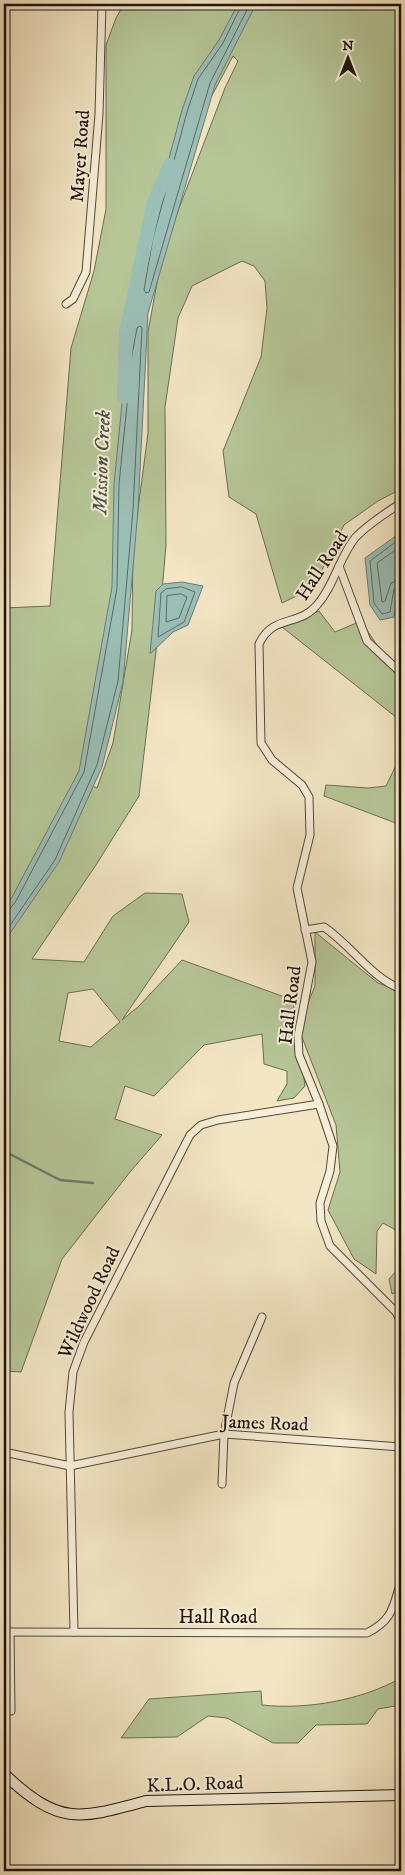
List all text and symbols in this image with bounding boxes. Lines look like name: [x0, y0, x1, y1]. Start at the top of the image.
north arrow: [322, 32, 372, 82]
text: N: [342, 37, 354, 55]
street label: Mayer Road: [66, 109, 95, 203]
water label: Mission Creek: [88, 409, 117, 516]
street label: Hall Road: [291, 526, 354, 605]
street label: Hall Road: [274, 964, 307, 1046]
street label: Wildwood Road: [53, 1243, 126, 1363]
street label: James Road: [219, 1410, 309, 1437]
street label: Hall Road: [179, 1606, 258, 1629]
street label: K.L.O. Road: [146, 1771, 245, 1798]

